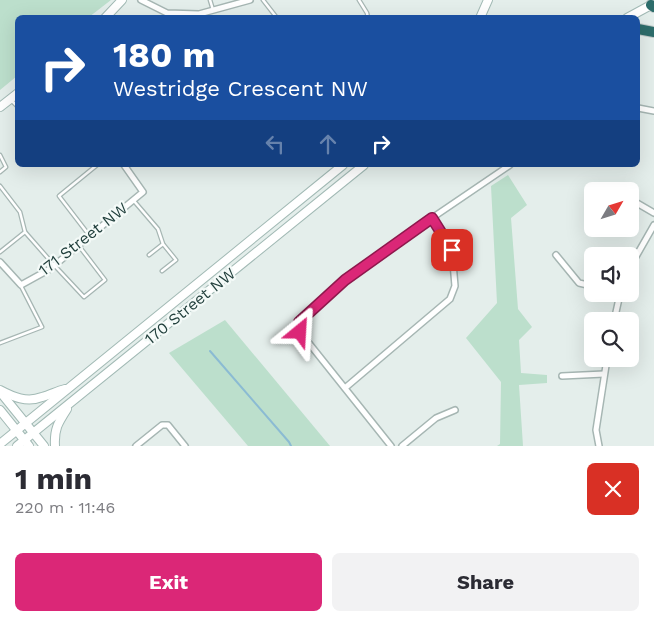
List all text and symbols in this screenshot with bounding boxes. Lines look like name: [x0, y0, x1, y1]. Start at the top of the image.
text: 180 m: [113, 34, 216, 76]
icon: right: [30, 35, 95, 100]
text: Westridge Crescent NW: [113, 76, 368, 101]
icon: left: [261, 130, 289, 158]
icon: ahead: [314, 130, 342, 158]
icon: right: [367, 130, 395, 158]
north arrow: [584, 182, 639, 238]
map controls: [584, 182, 639, 367]
street label: 171 Street NW: [35, 198, 131, 280]
pin: [431, 229, 473, 271]
icon: arrive: [438, 236, 466, 264]
button: sound: [584, 247, 639, 302]
street label: 170 Street NW: [141, 264, 239, 348]
position arrow: [273, 305, 325, 357]
button: search: [584, 312, 639, 367]
text: 1 min: [15, 461, 92, 496]
button: close: [587, 463, 639, 515]
text: 220 m · 11:46: [15, 498, 115, 517]
button: Exit: [15, 553, 322, 611]
button: Share: [332, 553, 639, 611]

